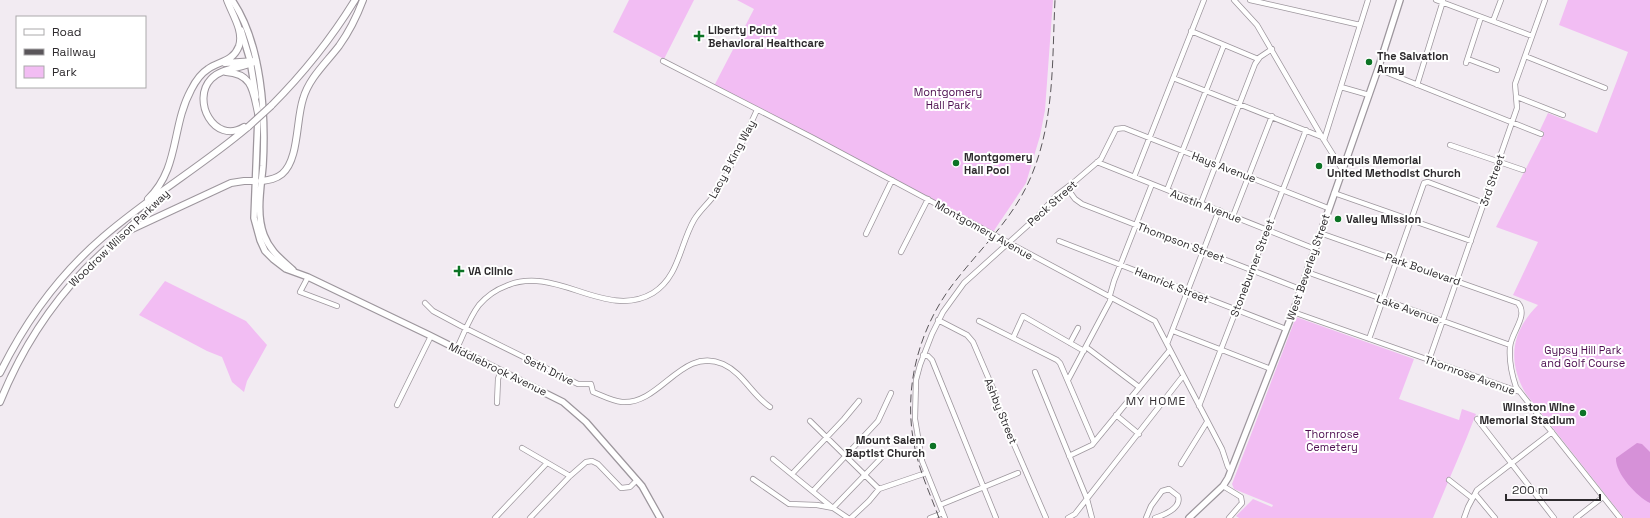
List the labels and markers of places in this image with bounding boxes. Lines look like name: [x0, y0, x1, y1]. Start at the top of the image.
place label: Liberty Point Behavioral Healthcare: [708, 23, 824, 50]
marker: Liberty Point Behavioral Healthcare: [693, 30, 705, 42]
place label: The Salvation Army: [1377, 49, 1449, 76]
marker: The Salvation Army: [1364, 57, 1374, 67]
place label: Montgomery Hall Pool: [964, 150, 1033, 177]
place label: Marquis Memorial United Methodist Church: [1327, 153, 1461, 180]
marker: Montgomery Hall Pool: [951, 158, 961, 168]
marker: Marquis Memorial United Methodist Church: [1314, 161, 1324, 171]
place label: Valley Mission: [1346, 212, 1421, 226]
marker: Valley Mission: [1333, 214, 1343, 224]
place label: VA Clinic: [468, 264, 514, 278]
marker: VA Clinic: [453, 265, 465, 277]
place label: Winston Wine Memorial Stadium: [1479, 400, 1575, 427]
marker: Winston Wine Memorial Stadium: [1578, 408, 1588, 418]
place label: Mount Salem Baptist Church: [845, 433, 925, 460]
marker: Mount Salem Baptist Church: [928, 441, 938, 451]

